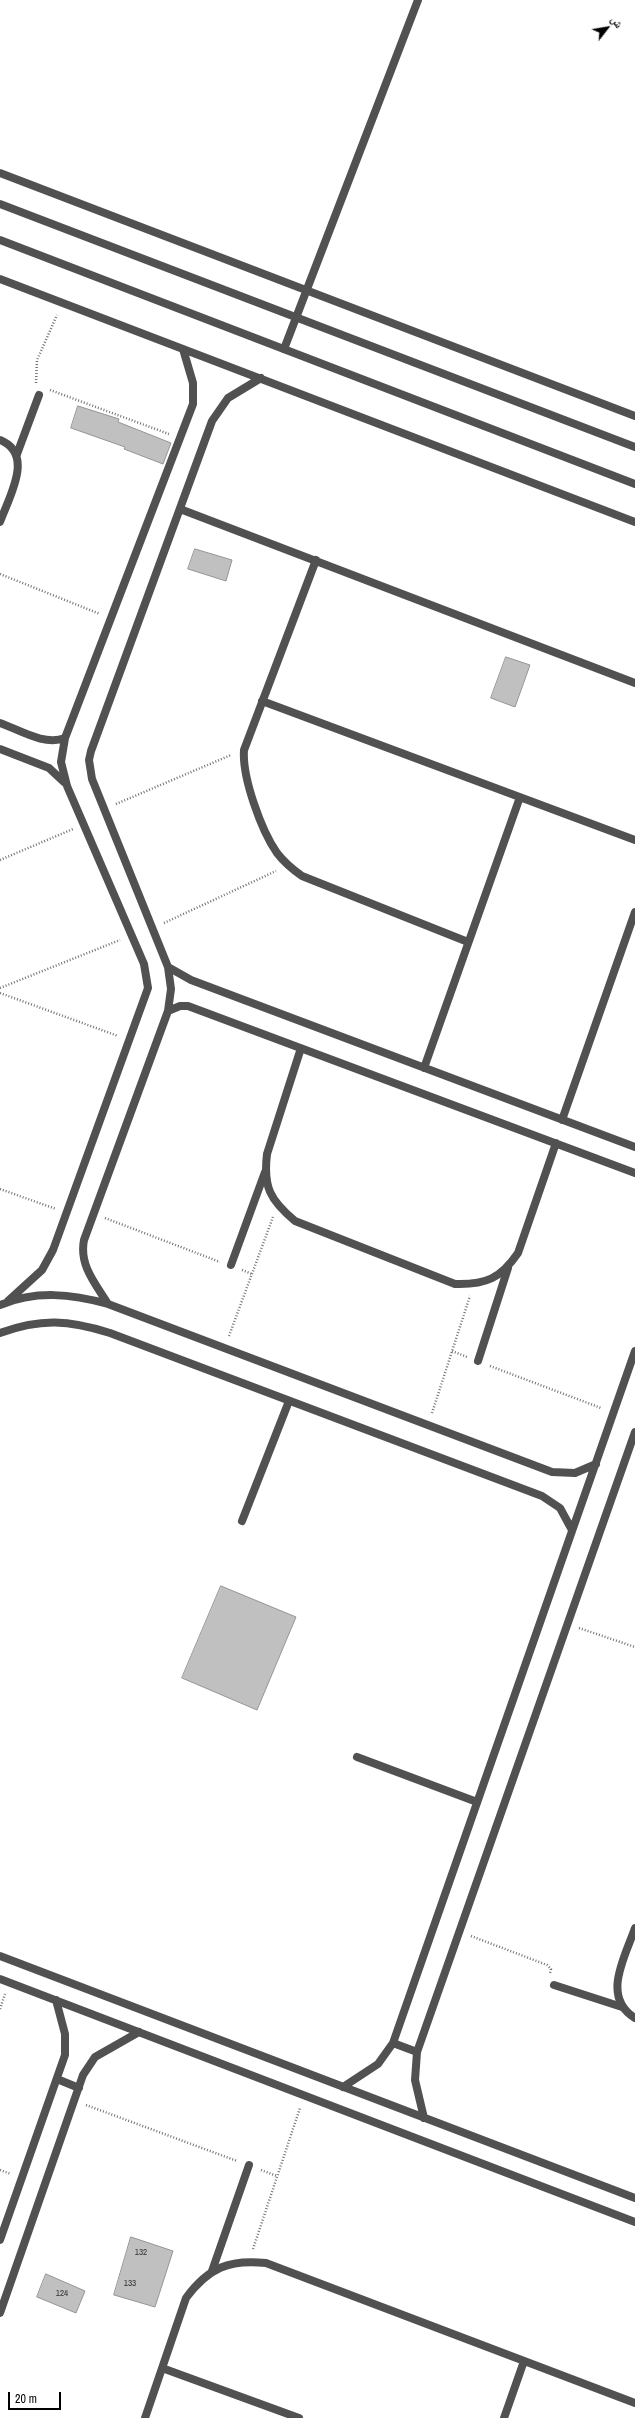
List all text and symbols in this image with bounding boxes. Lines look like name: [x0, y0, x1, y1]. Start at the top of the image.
north arrow: [587, 8, 627, 48]
text: ش: [608, 13, 626, 30]
house number: 132: [135, 2248, 147, 2258]
house number: 133: [124, 2279, 136, 2289]
house number: 124: [56, 2289, 68, 2299]
scale bar: [10, 2384, 63, 2410]
text: 20 m: [15, 2391, 37, 2407]

